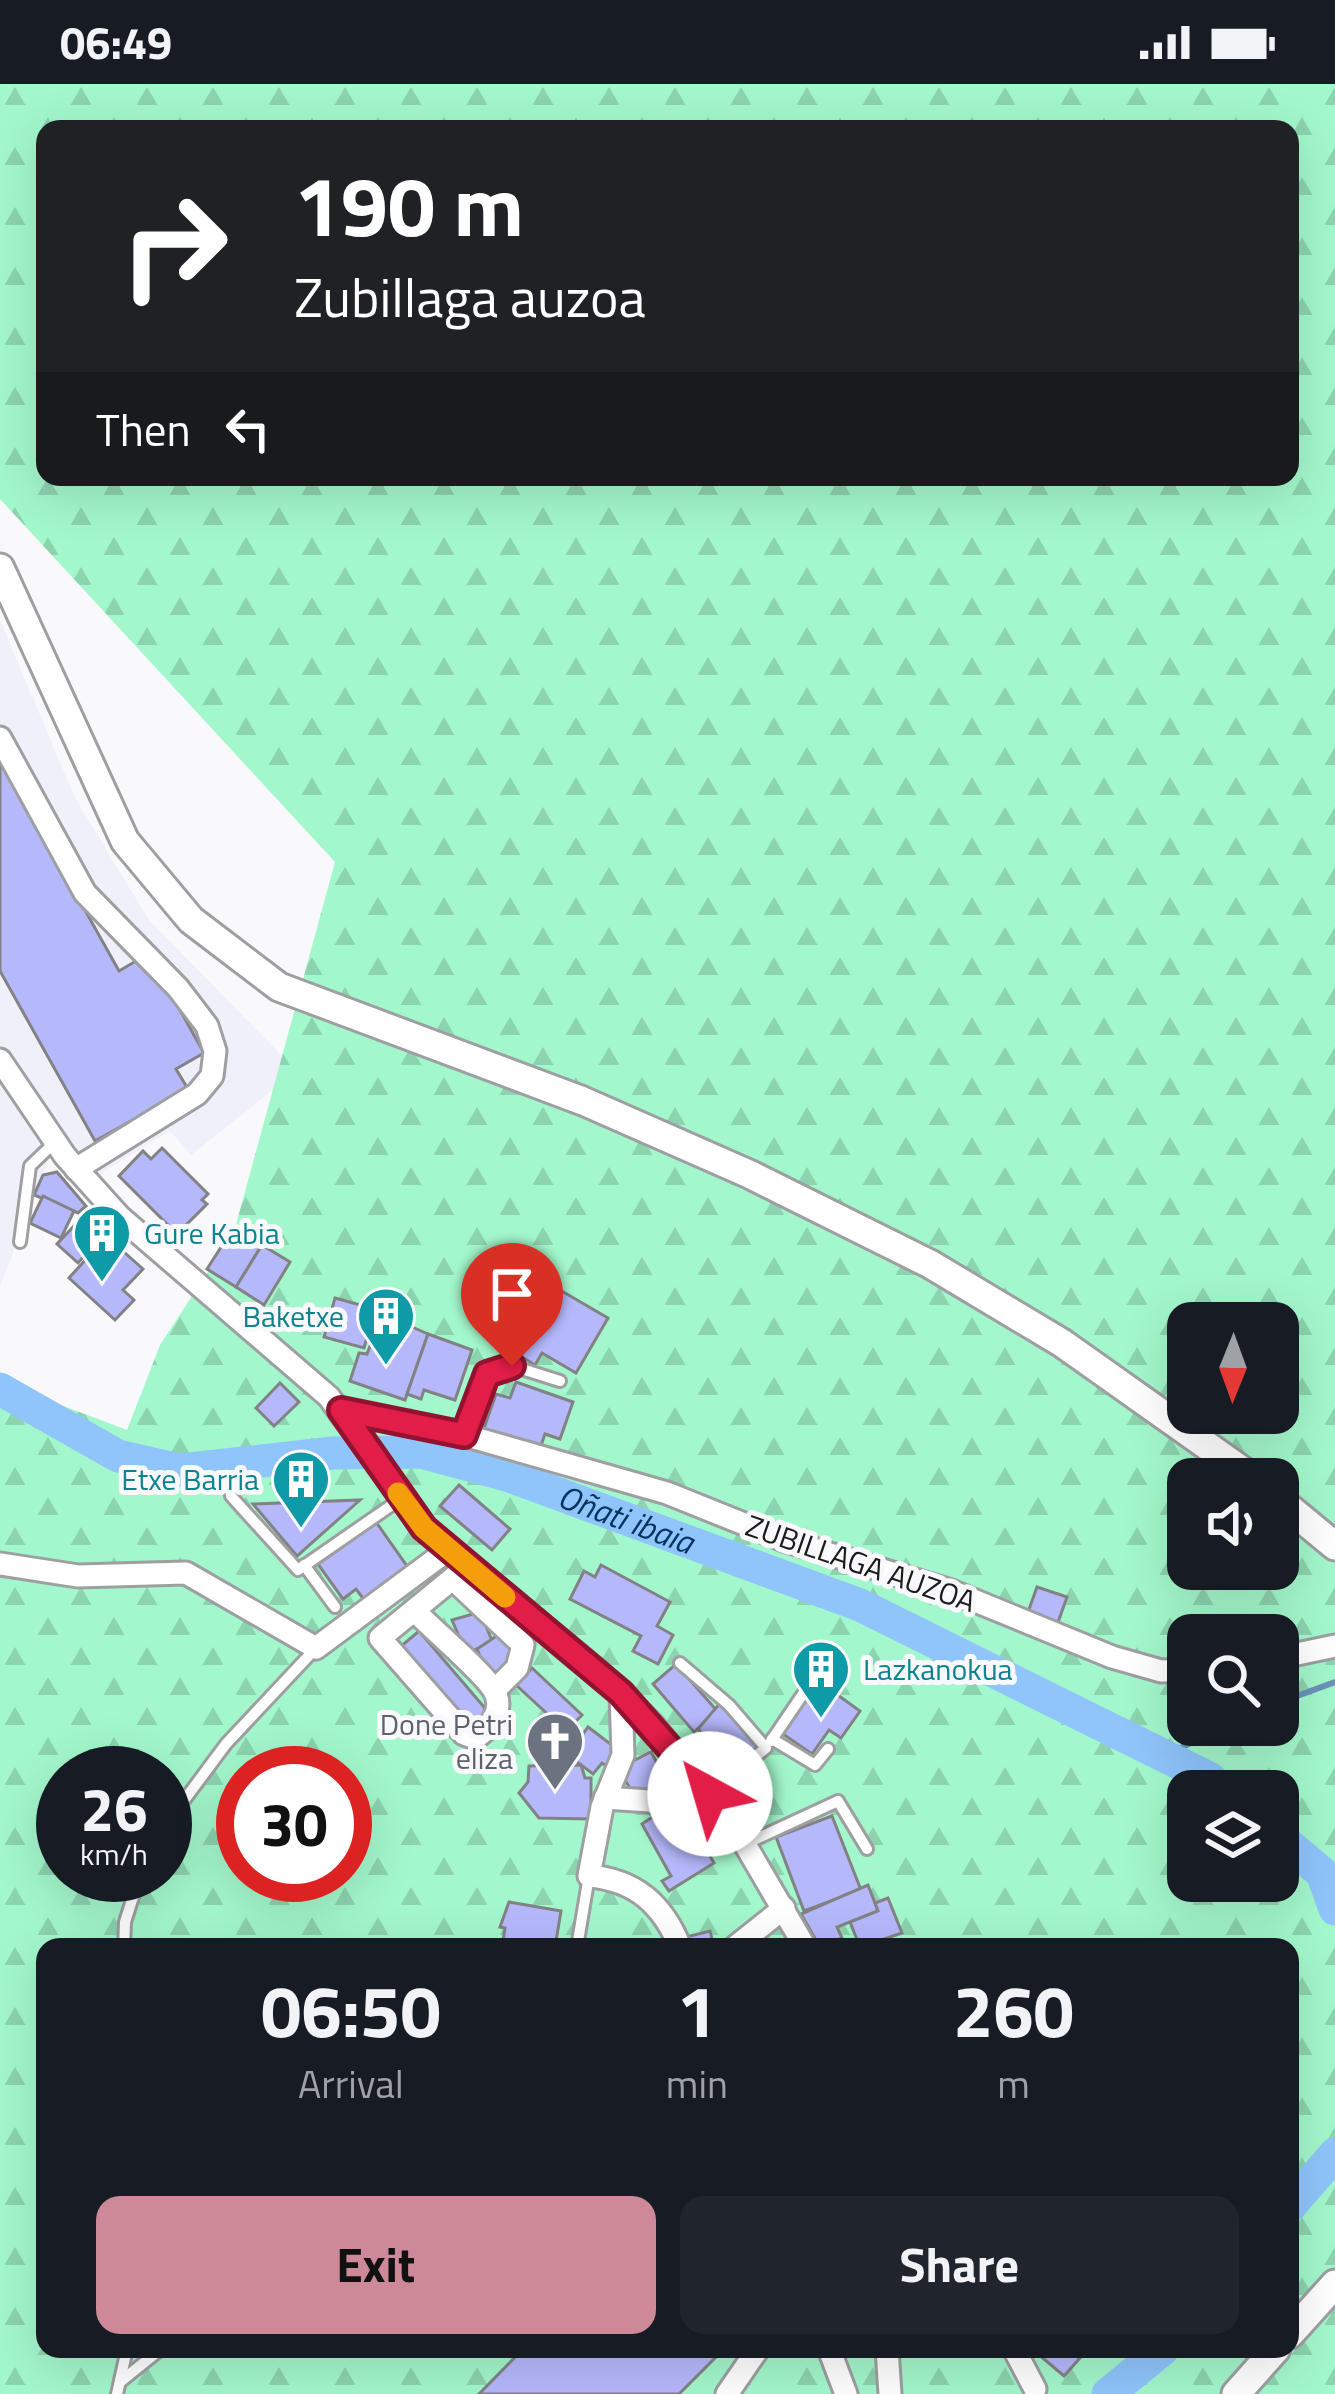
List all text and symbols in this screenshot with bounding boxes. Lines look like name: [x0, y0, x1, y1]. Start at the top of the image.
text: 06:49: [60, 8, 172, 76]
text: 190 m: [294, 141, 524, 269]
icon: right: [96, 168, 252, 324]
text: Zubillaga auzoa: [294, 256, 646, 338]
text: Then: [96, 395, 191, 463]
icon: left: [215, 396, 281, 462]
building icon: Gure Kabia: [71, 1202, 133, 1284]
place label: Gure Kabia: [144, 1210, 280, 1256]
pin: [461, 1243, 563, 1366]
icon: arrive: [479, 1261, 545, 1327]
building icon: Baketxe: [355, 1285, 417, 1367]
place label: Baketxe: [243, 1293, 344, 1339]
north arrow: [1167, 1302, 1299, 1434]
map controls: [1167, 1302, 1299, 1902]
building icon: Etxe Barria: [270, 1448, 332, 1530]
place label: Etxe Barria: [121, 1456, 259, 1502]
button: sound: [1167, 1458, 1299, 1590]
water label: Oñati ibaia: [551, 1471, 703, 1568]
street label: ZUBILLAGA AUZOA: [740, 1502, 982, 1624]
button: search: [1167, 1614, 1299, 1746]
building icon: Lazkanokua: [790, 1638, 852, 1720]
place label: Lazkanokua: [863, 1646, 1013, 1692]
place label: Done Petri eliza: [380, 1701, 513, 1781]
church icon: Done Petri eliza: [524, 1710, 586, 1792]
position arrow: [647, 1731, 773, 1857]
speed limit sign: 30: [216, 1746, 372, 1902]
text: 26: [80, 1763, 148, 1854]
button: layers: [1167, 1770, 1299, 1902]
text: km/h: [80, 1831, 148, 1877]
text: 06:50: [261, 1955, 441, 2065]
text: 1: [677, 1955, 717, 2065]
text: 260: [953, 1955, 1074, 2065]
text: Arrival: [298, 2054, 404, 2113]
text: min: [666, 2054, 728, 2113]
text: m: [997, 2054, 1030, 2113]
button: Exit: [96, 2196, 656, 2334]
button: Share: [680, 2196, 1239, 2334]

